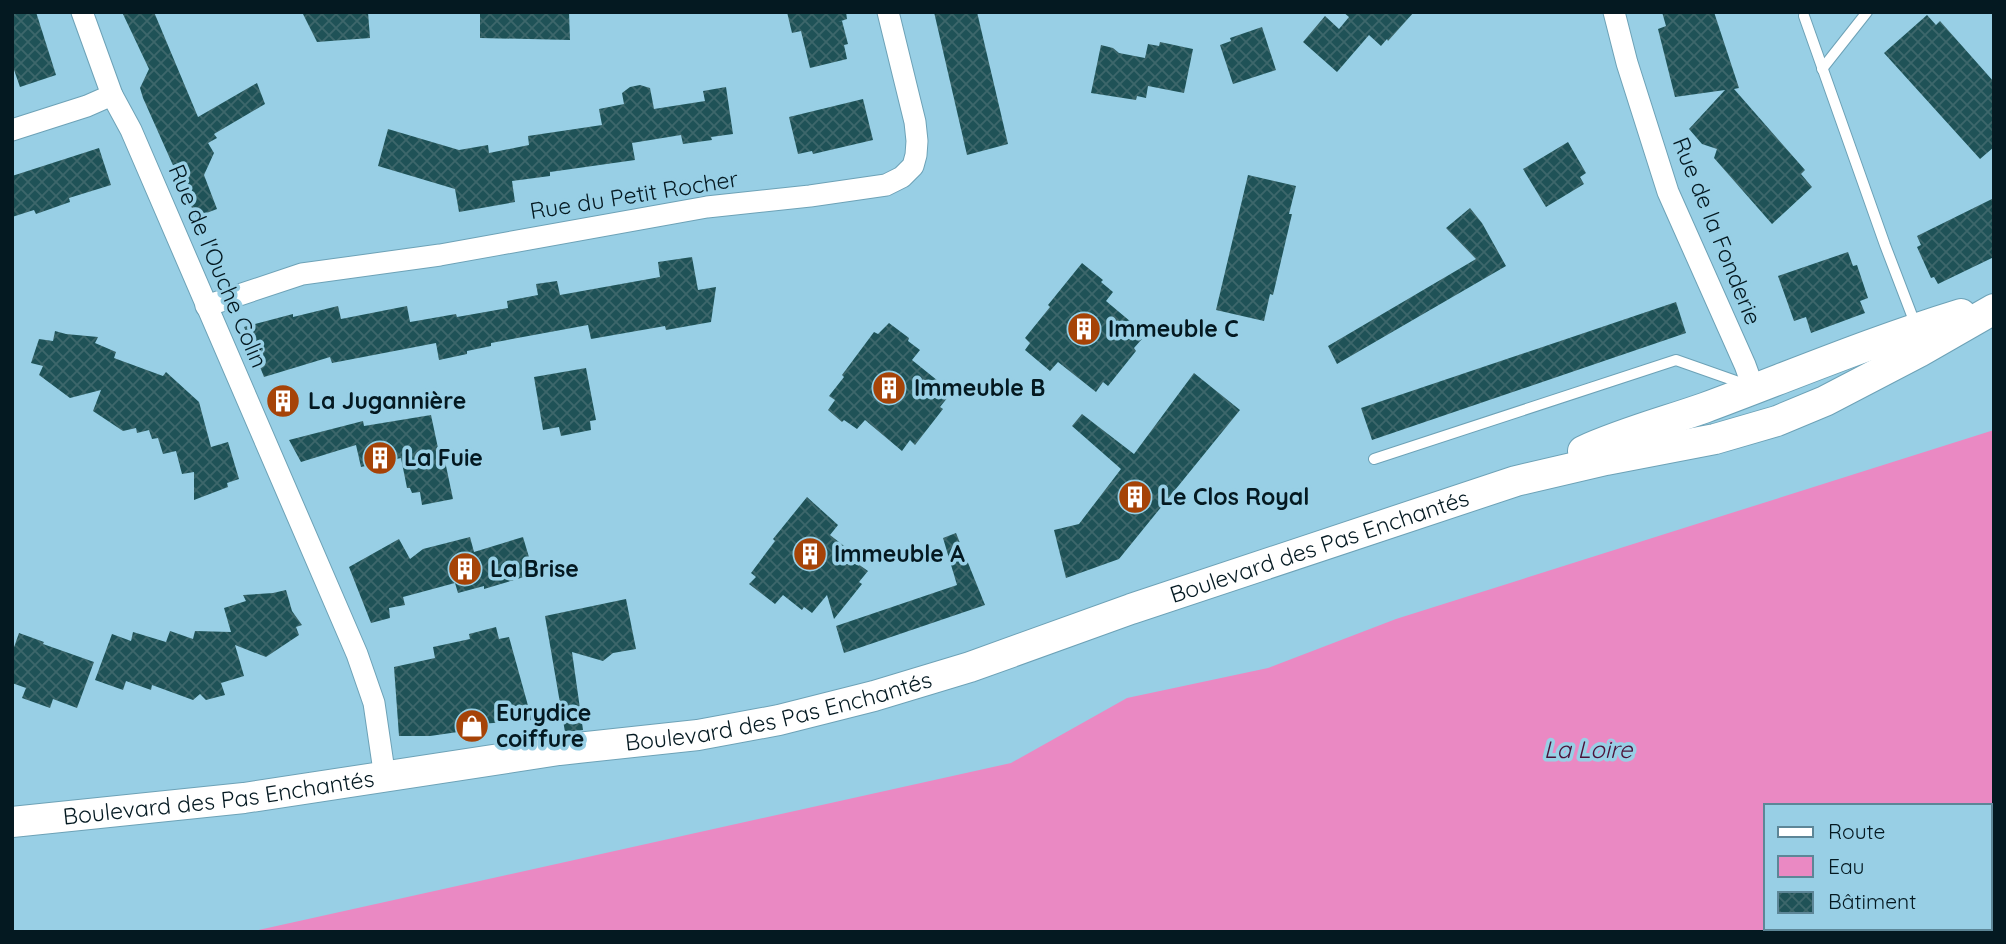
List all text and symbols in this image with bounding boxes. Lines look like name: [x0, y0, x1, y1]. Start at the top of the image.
street label: Rue de la Fonderie: [1667, 133, 1768, 329]
street label: Rue de l'Ouche Colin: [163, 160, 274, 372]
street label: Rue du Petit Rocher: [528, 164, 740, 225]
building icon: Immeuble C: [1065, 310, 1103, 348]
place label: Immeuble C: [1108, 314, 1239, 343]
building icon: Immeuble B: [870, 369, 908, 407]
place label: Immeuble B: [914, 373, 1045, 402]
building icon: La Jugannière: [264, 382, 302, 420]
place label: La Jugannière: [308, 386, 466, 415]
building icon: La Fuie: [361, 439, 399, 477]
place label: La Fuie: [404, 443, 483, 472]
building icon: Le Clos Royal: [1116, 478, 1154, 516]
place label: Le Clos Royal: [1160, 482, 1309, 511]
street label: Boulevard des Pas Enchantés: [1166, 483, 1472, 609]
building icon: Immeuble A: [791, 535, 829, 573]
place label: Immeuble A: [834, 539, 965, 568]
building icon: La Brise: [446, 550, 484, 588]
place label: La Brise: [490, 554, 579, 583]
street label: Boulevard des Pas Enchantés: [623, 664, 935, 757]
place label: Eurydice coiffure: [496, 698, 591, 753]
shop icon: Eurydice coiffure: [453, 707, 491, 745]
water label: La Loire: [1544, 734, 1634, 764]
street label: Boulevard des Pas Enchantés: [62, 763, 376, 831]
legend: [1764, 804, 1992, 930]
text: Route: [1828, 818, 1885, 844]
text: Eau: [1828, 853, 1864, 879]
text: Bâtiment: [1828, 888, 1916, 914]

